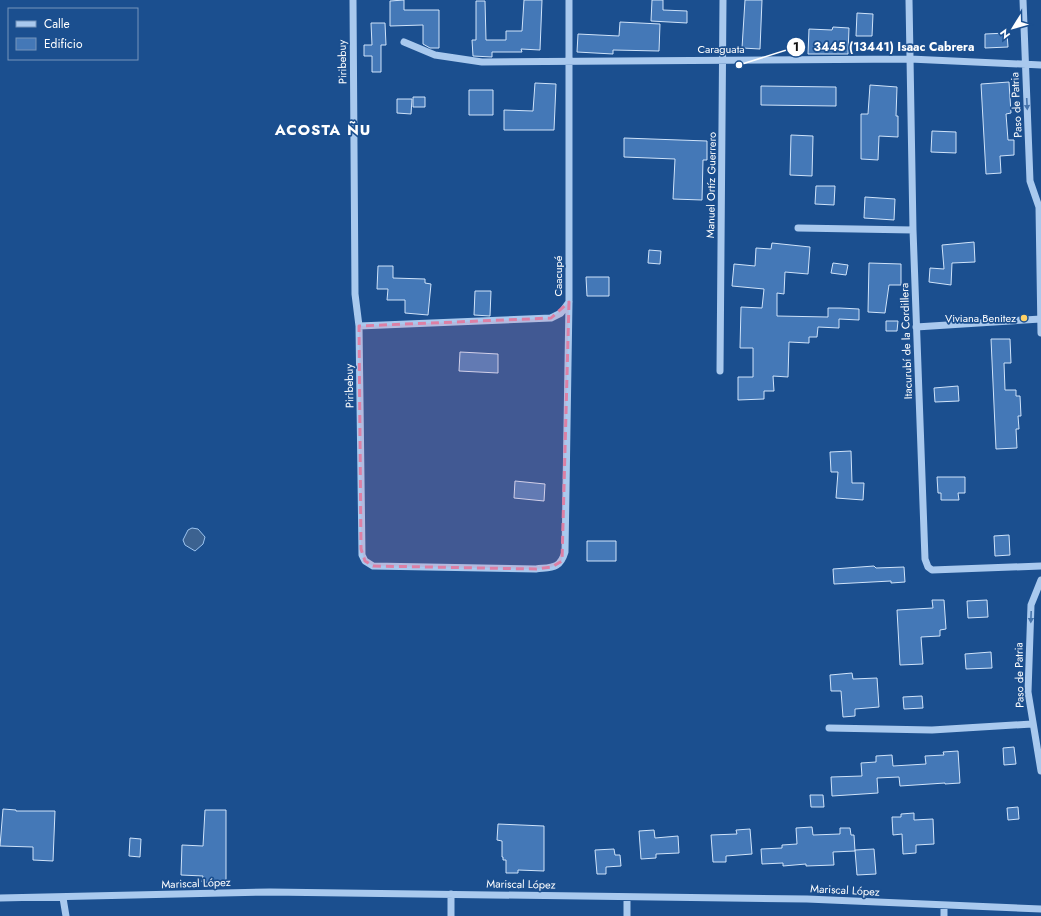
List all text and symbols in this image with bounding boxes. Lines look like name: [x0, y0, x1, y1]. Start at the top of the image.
legend: [8, 8, 138, 60]
north arrow: [993, 8, 1033, 48]
text: Calle: [44, 15, 70, 33]
text: N: [996, 26, 1014, 42]
text: Edificio: [44, 35, 83, 53]
callout: 3445 (13441) Isaac Cabrera: [786, 35, 983, 59]
text: 1: [793, 38, 799, 56]
text: 3445 (13441) Isaac Cabrera: [814, 38, 974, 56]
street label: Piribebuy: [334, 40, 350, 84]
street label: Caraguata: [697, 41, 745, 57]
street label: Paso de Patria: [1006, 72, 1026, 138]
one-way arrow: [1023, 98, 1030, 110]
district label: ACOSTA ÑU: [274, 119, 371, 141]
street label: Manuel Ortíz Guerrero: [702, 132, 720, 238]
street label: Caacupé: [550, 255, 566, 297]
street label: Itacurubí de la Cordillera: [896, 283, 916, 399]
place label: Viviana Benitez: [945, 310, 1016, 326]
marker: Viviana Benitez: [1019, 313, 1029, 323]
street label: Piribebuy: [341, 364, 357, 408]
one-way arrow: [1027, 611, 1034, 623]
street label: Paso de Patria: [1010, 642, 1028, 708]
street label: Mariscal López: [161, 874, 231, 892]
street label: Mariscal López: [486, 875, 556, 893]
street label: Mariscal López: [810, 880, 880, 900]

